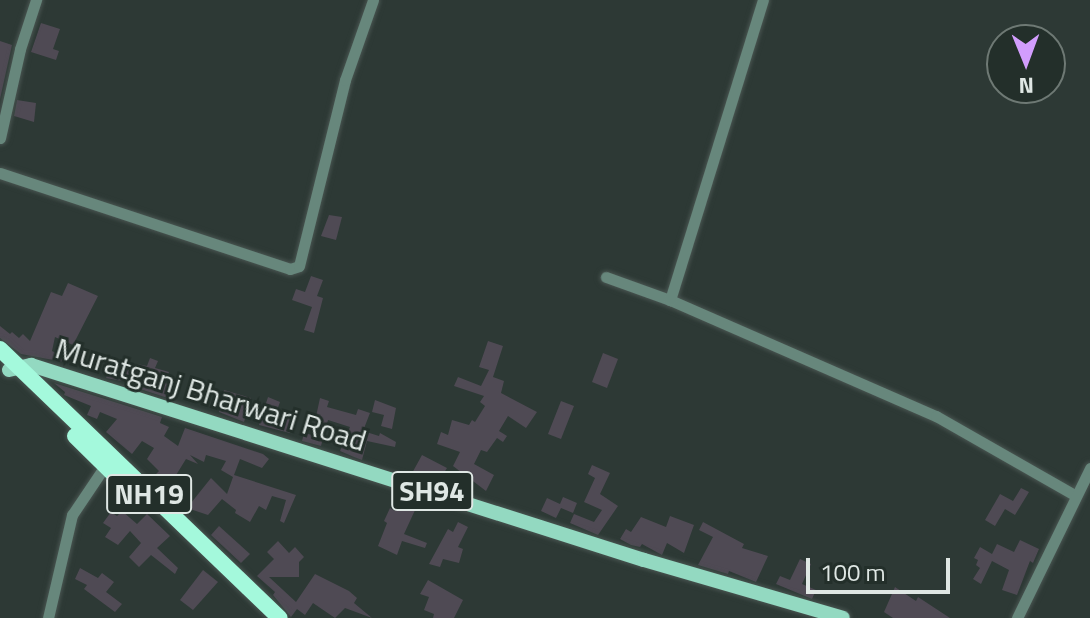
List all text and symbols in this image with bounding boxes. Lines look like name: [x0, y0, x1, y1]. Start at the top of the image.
north arrow: [986, 24, 1066, 104]
text: N: [1018, 69, 1034, 103]
street label: Muratganj Bharwari Road: [51, 330, 371, 458]
road number: SH94: [390, 467, 474, 515]
road number: NH19: [105, 470, 193, 518]
scale bar: [810, 542, 954, 592]
text: 100 m: [820, 554, 886, 590]

